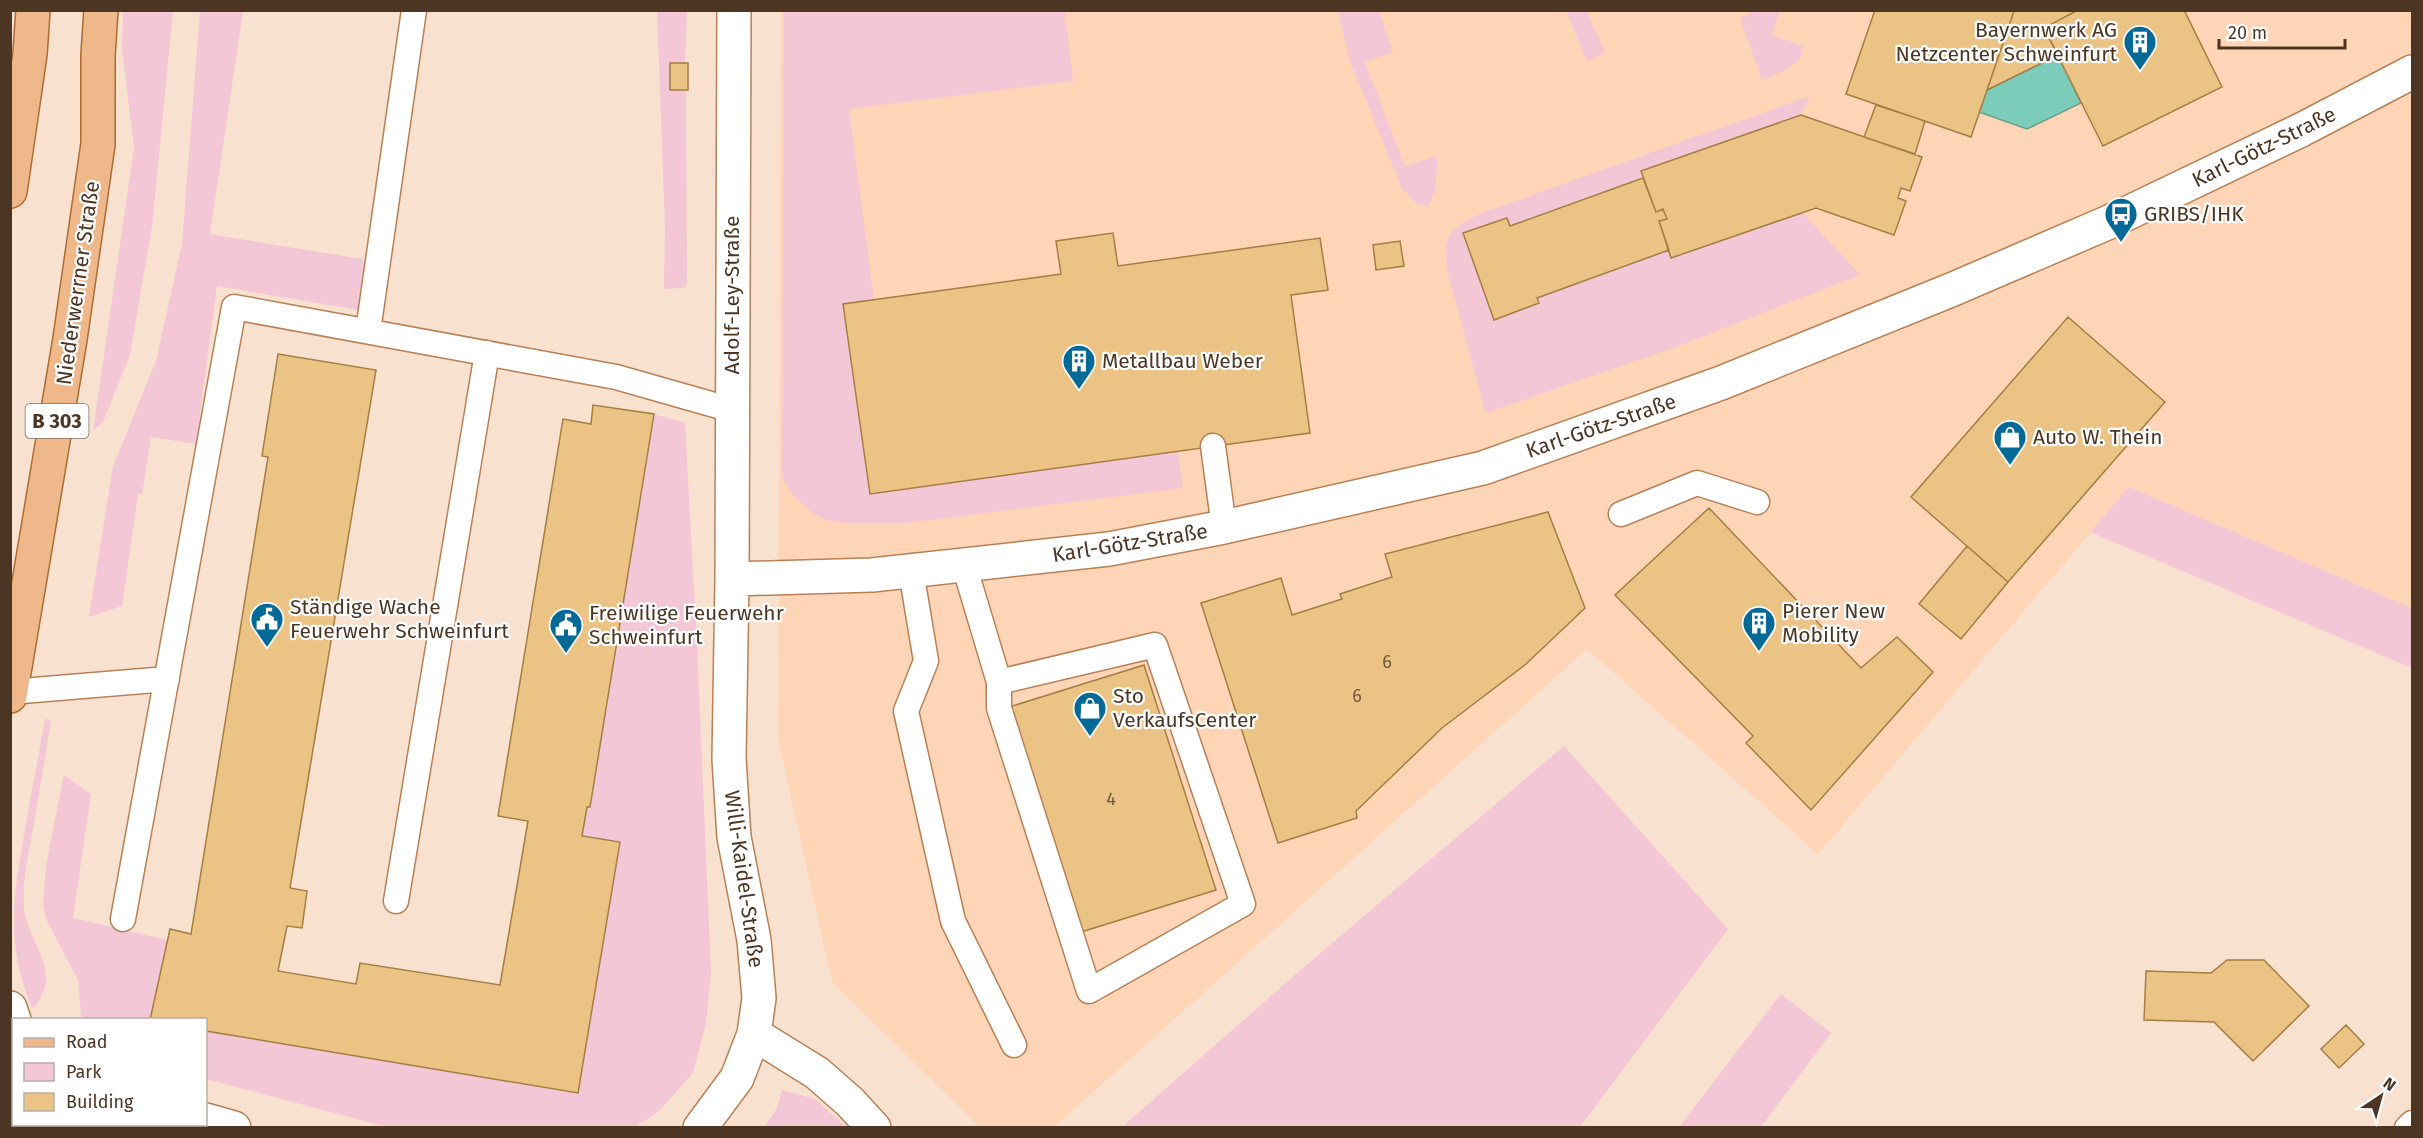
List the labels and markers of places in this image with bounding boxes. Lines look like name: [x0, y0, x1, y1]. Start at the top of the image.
place label: Bayernwerk AG Netzcenter Schweinfurt: [1895, 17, 2117, 67]
building icon: Bayernwerk AG Netzcenter Schweinfurt: [2122, 24, 2158, 71]
bus stop icon: GRIBS/IHK: [2103, 196, 2139, 243]
place label: GRIBS/IHK: [2144, 201, 2244, 227]
building icon: Metallbau Weber: [1061, 343, 1097, 390]
place label: Metallbau Weber: [1102, 348, 1263, 374]
shop icon: Auto W. Thein: [1992, 419, 2028, 466]
place label: Auto W. Thein: [2033, 424, 2163, 450]
place label: Ständige Wache Feuerwehr Schweinfurt: [290, 594, 509, 644]
place label: Pierer New Mobility: [1782, 598, 1885, 648]
place label: Freiwilige Feuerwehr Schweinfurt: [589, 600, 784, 650]
public building icon: Ständige Wache Feuerwehr Schweinfurt: [249, 601, 285, 648]
building icon: Pierer New Mobility: [1741, 605, 1777, 652]
public building icon: Freiwilige Feuerwehr Schweinfurt: [548, 607, 584, 654]
place label: Sto VerkaufsCenter: [1113, 683, 1256, 733]
shop icon: Sto VerkaufsCenter: [1072, 690, 1108, 737]

